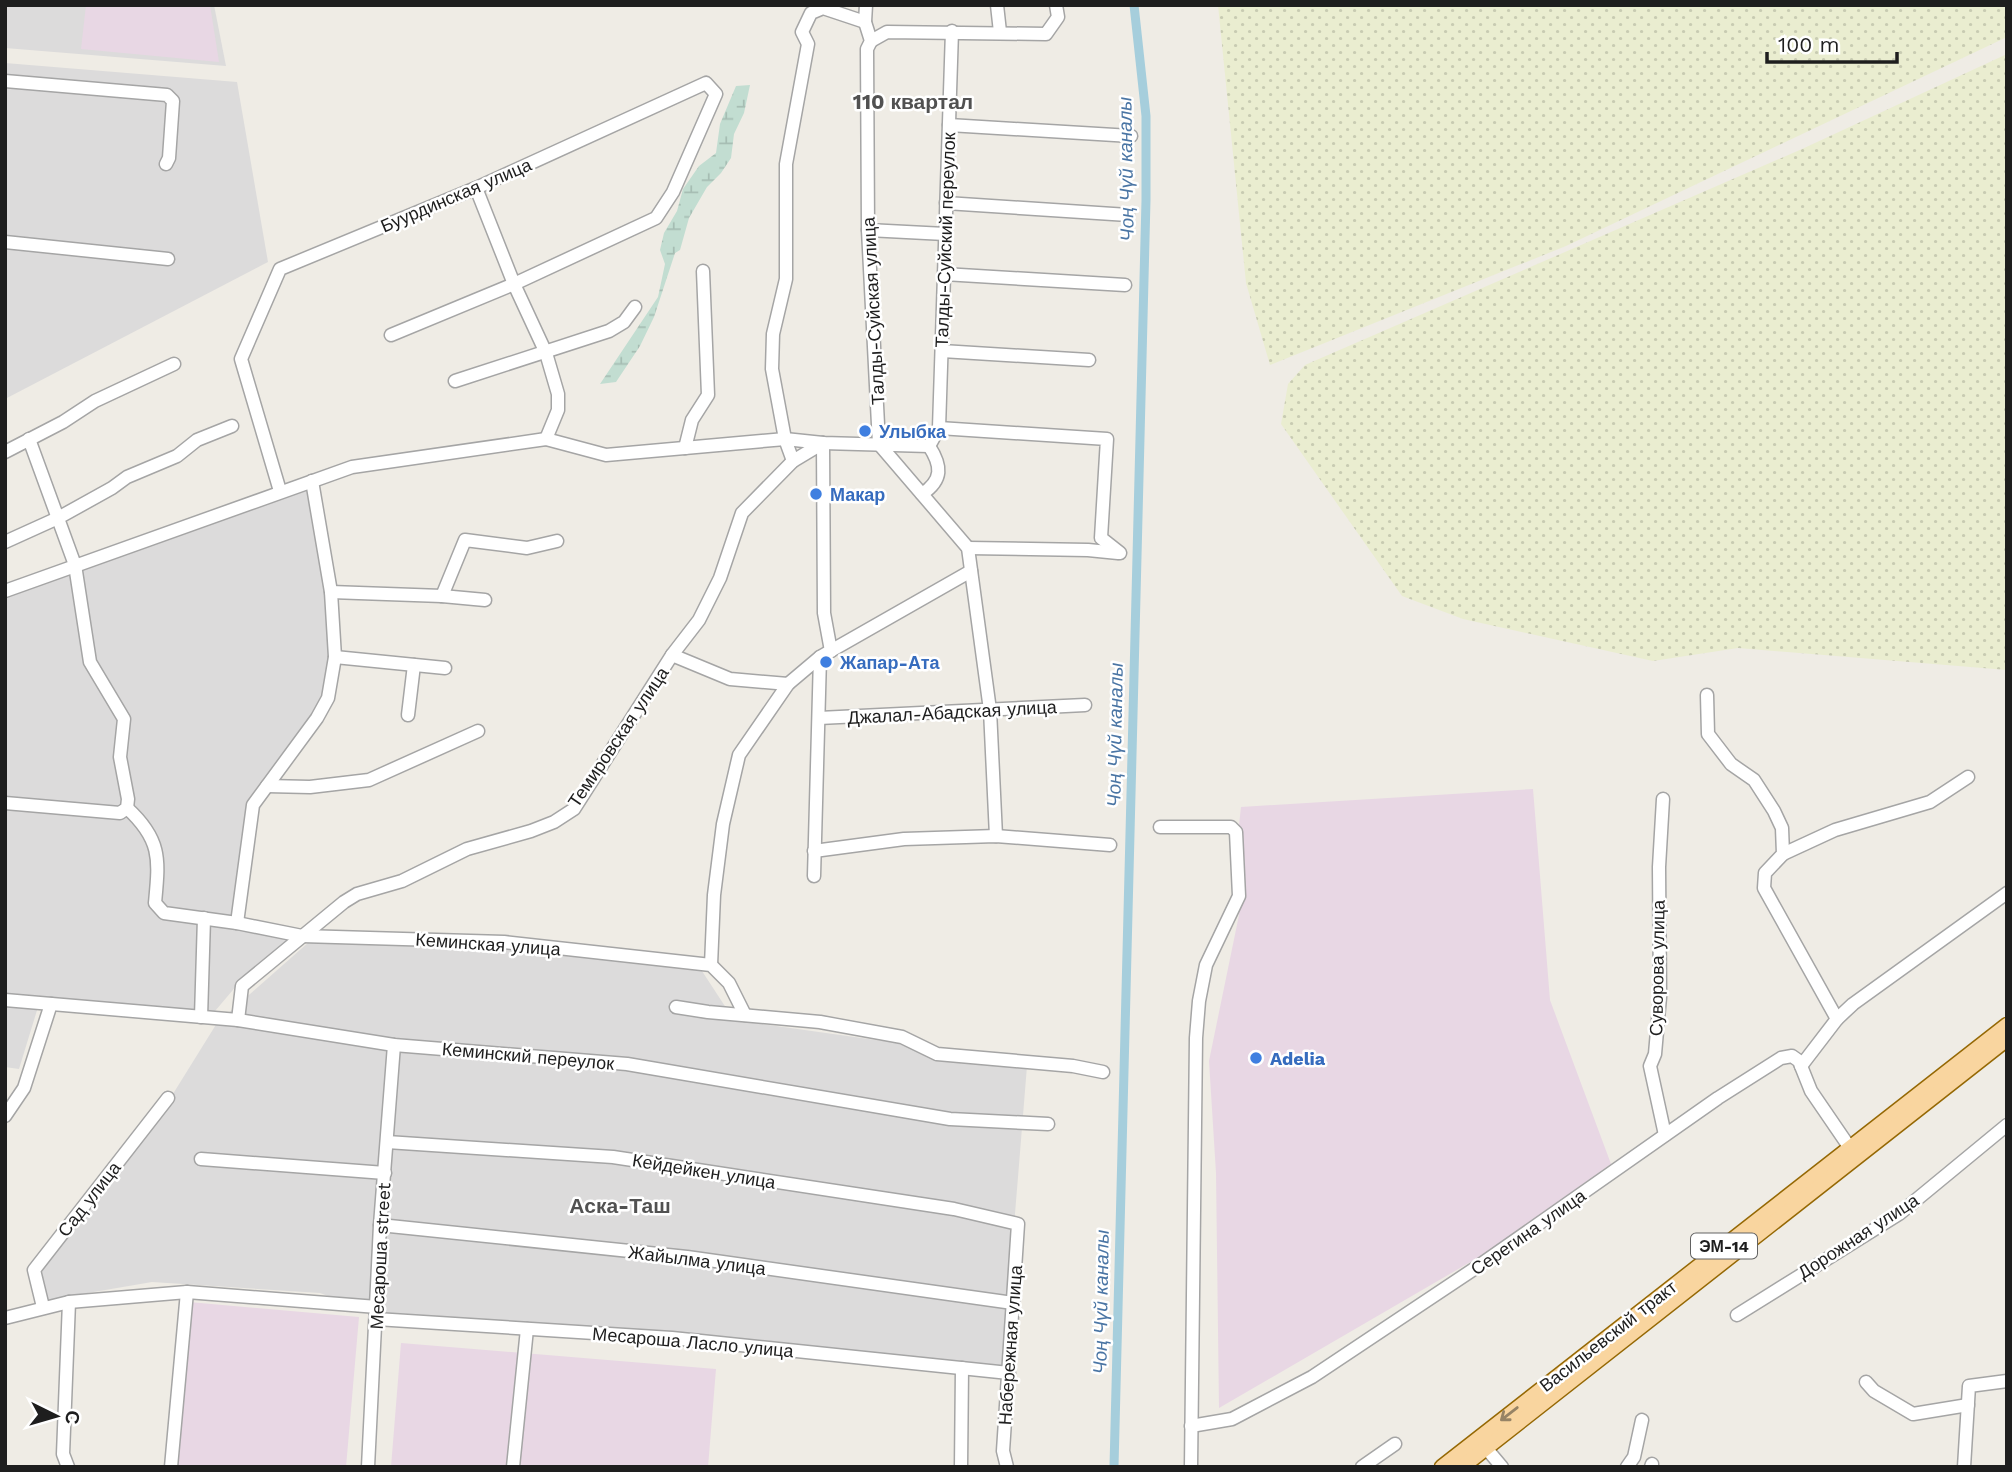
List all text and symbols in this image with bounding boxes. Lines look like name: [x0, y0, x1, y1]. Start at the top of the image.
scale bar: [1767, 21, 1896, 65]
text: 100 m: [1778, 32, 1840, 57]
district label: 110 квартал: [853, 89, 973, 114]
water label: Чоң Чүй каналы: [1113, 97, 1139, 241]
street label: Талды-Суйский переулок: [931, 132, 959, 348]
street label: Буурдинская улица: [377, 153, 536, 236]
street label: Талды-Суйская улица: [858, 216, 888, 405]
place label: Улыбка: [879, 421, 947, 442]
marker: Улыбка: [857, 423, 873, 439]
place label: Макар: [830, 484, 885, 505]
marker: Макар: [808, 486, 824, 502]
place label: Жапар-Ата: [839, 652, 940, 673]
marker: Жапар-Ата: [818, 654, 834, 670]
street label: Темировская улица: [563, 662, 673, 811]
water label: Чоң Чүй каналы: [1102, 663, 1128, 807]
street label: Джалал-Абадская улица: [847, 696, 1058, 728]
street label: Суворова улица: [1645, 899, 1669, 1036]
street label: Кеминская улица: [415, 928, 562, 960]
street label: Кеминский переулок: [441, 1038, 615, 1074]
place label: Adelia: [1270, 1048, 1326, 1069]
marker: Adelia: [1248, 1050, 1264, 1066]
street label: Кейдейкен улица: [631, 1149, 778, 1193]
street label: Сад улица: [53, 1157, 125, 1241]
street label: Месароша street: [366, 1182, 394, 1330]
street label: Серегина улица: [1467, 1184, 1590, 1279]
street label: Дорожная улица: [1794, 1189, 1923, 1283]
district label: Аска-Таш: [569, 1193, 671, 1218]
water label: Чоң Чүй каналы: [1088, 1230, 1114, 1374]
road number: ЭМ-14: [1691, 1234, 1757, 1258]
street label: Жайылма улица: [627, 1241, 768, 1279]
street label: Набережная улица: [994, 1263, 1026, 1426]
street label: Васильевский тракт: [1535, 1276, 1681, 1396]
street label: Месароша Ласло улица: [591, 1323, 796, 1361]
north arrow: [21, 1381, 91, 1451]
one-way arrow: [1500, 1406, 1519, 1421]
text: С: [60, 1410, 84, 1426]

